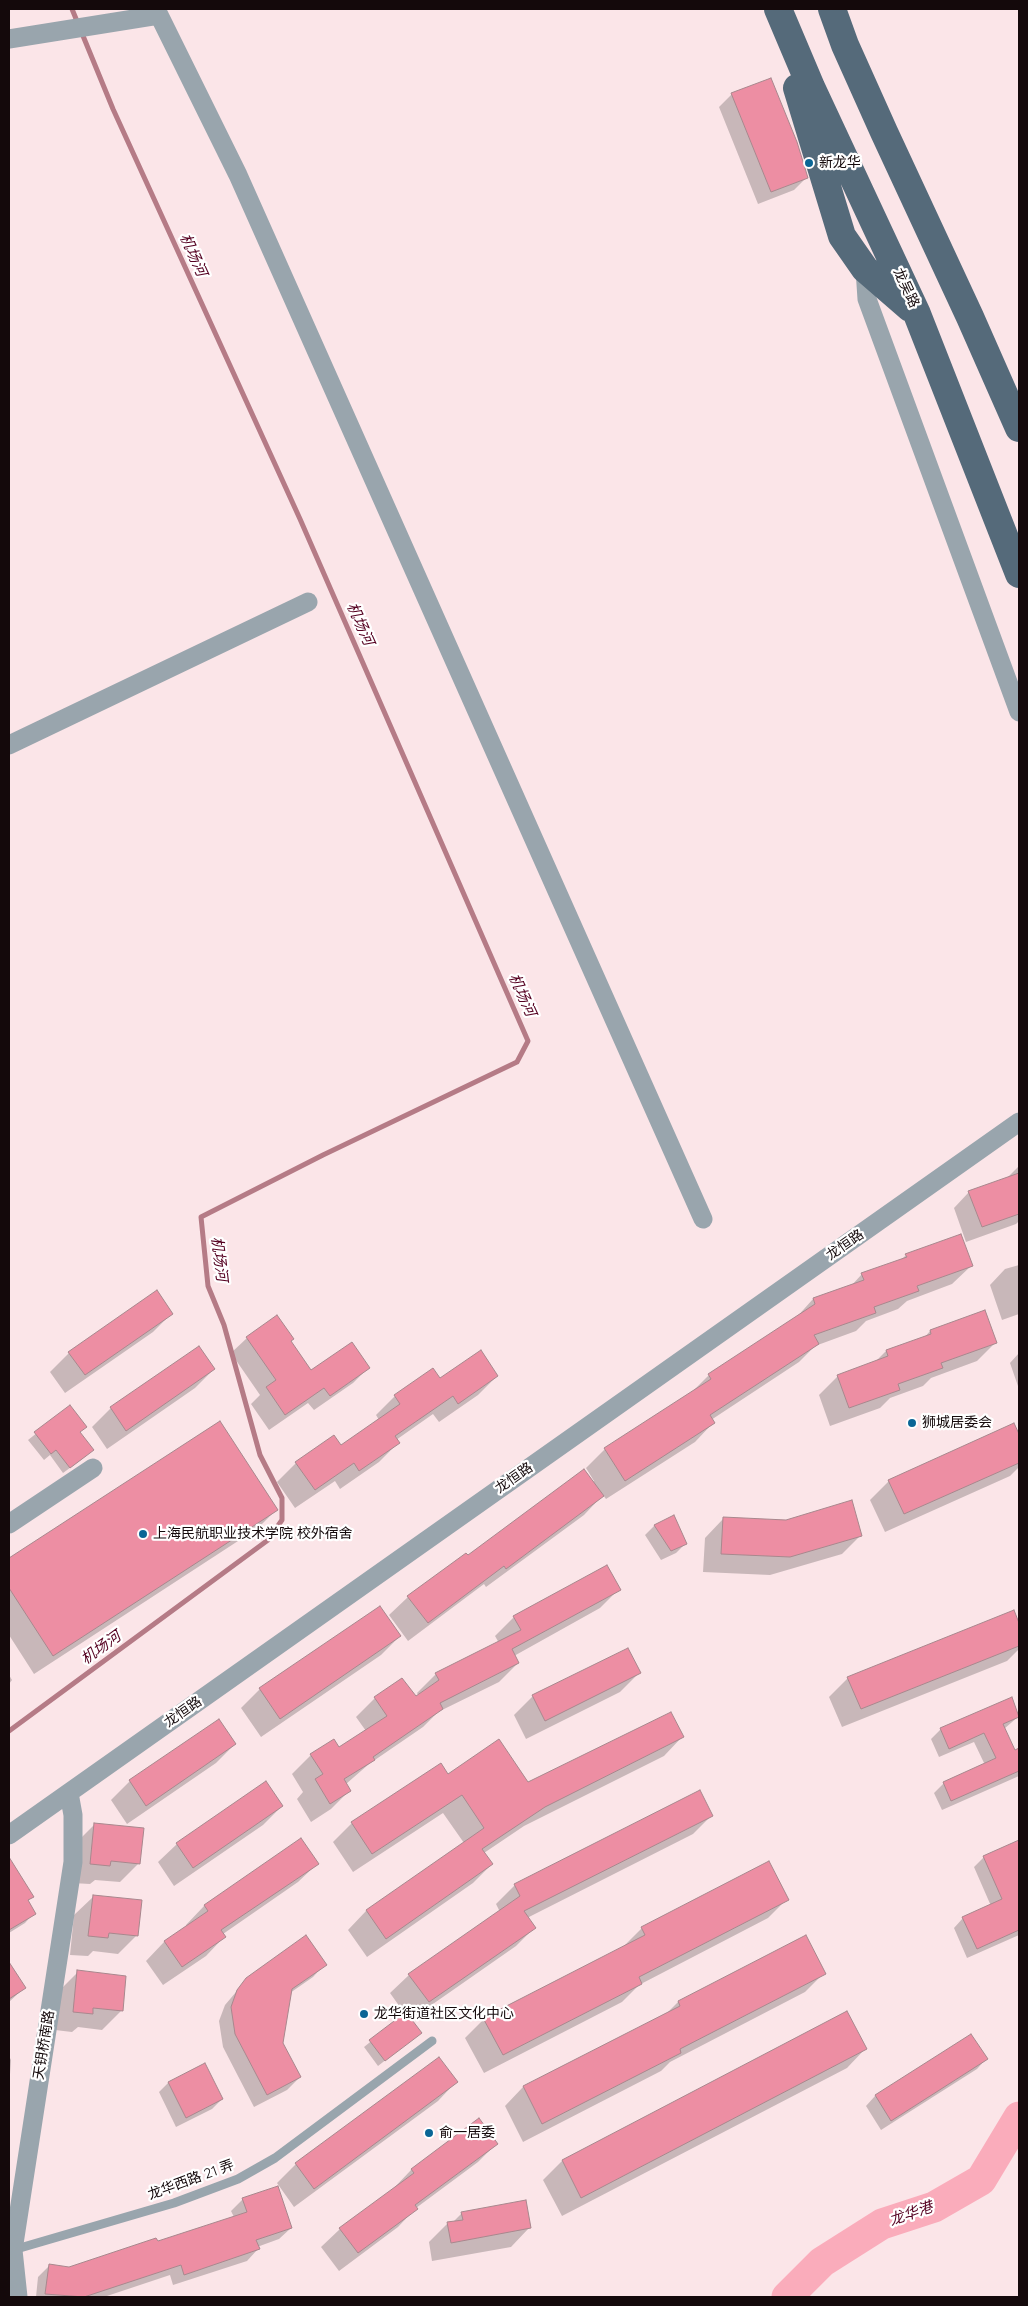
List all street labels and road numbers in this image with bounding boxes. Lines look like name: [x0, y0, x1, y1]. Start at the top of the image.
street label: 龙吴路: [890, 265, 922, 311]
street label: 龙恒路: [823, 1226, 867, 1264]
street label: 龙恒路: [492, 1459, 536, 1497]
street label: 龙恒路: [161, 1693, 205, 1731]
street label: 天钥桥南路: [30, 2009, 58, 2081]
street label: 龙华西路 21 弄: [146, 2157, 236, 2203]

